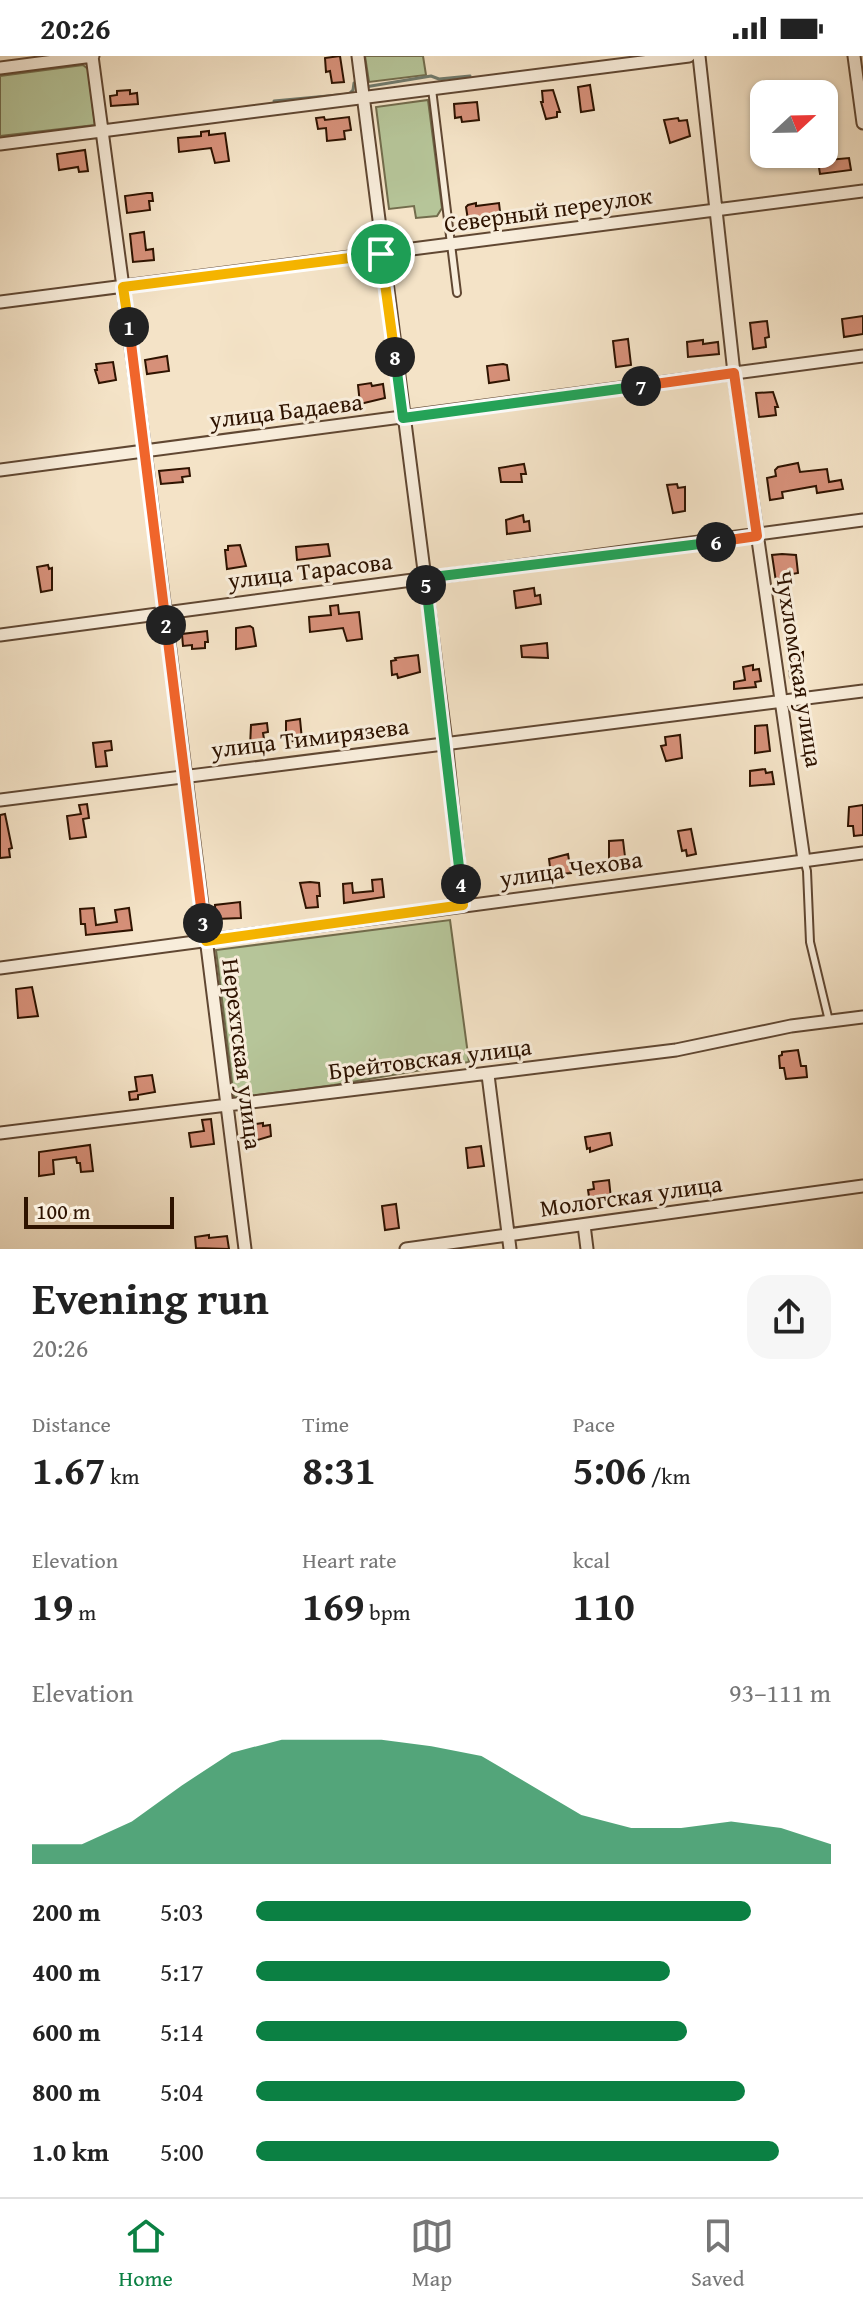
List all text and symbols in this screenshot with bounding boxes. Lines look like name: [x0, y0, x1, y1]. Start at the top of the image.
text: 20:26: [40, 6, 111, 50]
north arrow: [750, 80, 838, 168]
map controls: [750, 80, 838, 168]
street label: Северный переулок: [442, 178, 655, 241]
pin: [347, 220, 415, 288]
icon: arrive: [359, 232, 403, 276]
pin: 1: [109, 307, 149, 347]
text: 1: [123, 311, 135, 343]
pin: 8: [375, 337, 415, 377]
text: 8: [389, 341, 401, 373]
pin: 7: [621, 366, 661, 406]
text: 7: [635, 370, 647, 402]
street label: улица Бадаева: [206, 384, 365, 437]
pin: 6: [696, 522, 736, 562]
text: 6: [710, 526, 722, 558]
street label: улица Тарасова: [225, 543, 395, 598]
pin: 5: [406, 565, 446, 605]
street label: Чухломская улица: [767, 568, 832, 770]
text: 5: [420, 569, 432, 601]
pin: 2: [146, 605, 186, 645]
text: 2: [160, 609, 172, 641]
street label: улица Тимирязева: [208, 708, 411, 767]
street label: улица Чехова: [496, 841, 645, 896]
pin: 4: [441, 864, 481, 904]
text: 4: [455, 868, 467, 900]
pin: 3: [183, 903, 223, 943]
text: 3: [197, 907, 209, 939]
street label: Нерехтская улица: [213, 956, 272, 1152]
street label: Брейтовская улица: [326, 1029, 534, 1088]
street label: Мологская улица: [538, 1165, 725, 1226]
scale bar: [24, 1193, 174, 1229]
text: 100 m: [36, 1195, 91, 1227]
text: Evening run: [32, 1266, 269, 1330]
button: share: [747, 1275, 831, 1359]
text: 20:26: [32, 1328, 88, 1367]
text: Distance: [32, 1408, 111, 1440]
text: Time: [302, 1408, 349, 1440]
text: Pace: [573, 1408, 615, 1440]
text: 1.67: [32, 1440, 105, 1499]
text: 8:31: [302, 1440, 376, 1499]
text: 5:06: [573, 1440, 646, 1499]
text: km: [105, 1460, 139, 1492]
text: /km: [646, 1460, 691, 1492]
text: Elevation: [32, 1544, 118, 1576]
text: Heart rate: [302, 1544, 397, 1576]
text: kcal: [573, 1544, 610, 1576]
text: 19: [32, 1576, 73, 1635]
text: 169: [302, 1576, 365, 1635]
text: 110: [573, 1576, 635, 1635]
text: m: [73, 1596, 96, 1628]
text: bpm: [365, 1596, 411, 1628]
text: Elevation: [32, 1673, 134, 1712]
text: 93–111 m: [729, 1673, 831, 1712]
text: 200 m: [32, 1892, 100, 1931]
text: 5:03: [160, 1892, 204, 1931]
text: 400 m: [32, 1952, 100, 1991]
text: 5:17: [160, 1952, 204, 1991]
text: 600 m: [32, 2012, 100, 2051]
text: 5:14: [160, 2012, 204, 2051]
text: 800 m: [32, 2072, 100, 2111]
text: 5:04: [160, 2072, 204, 2111]
text: 1.0 km: [32, 2132, 109, 2171]
text: 5:00: [160, 2132, 204, 2171]
tab: Home: [119, 2214, 173, 2294]
tab: Map: [410, 2214, 454, 2294]
tab: Saved: [691, 2214, 744, 2294]

